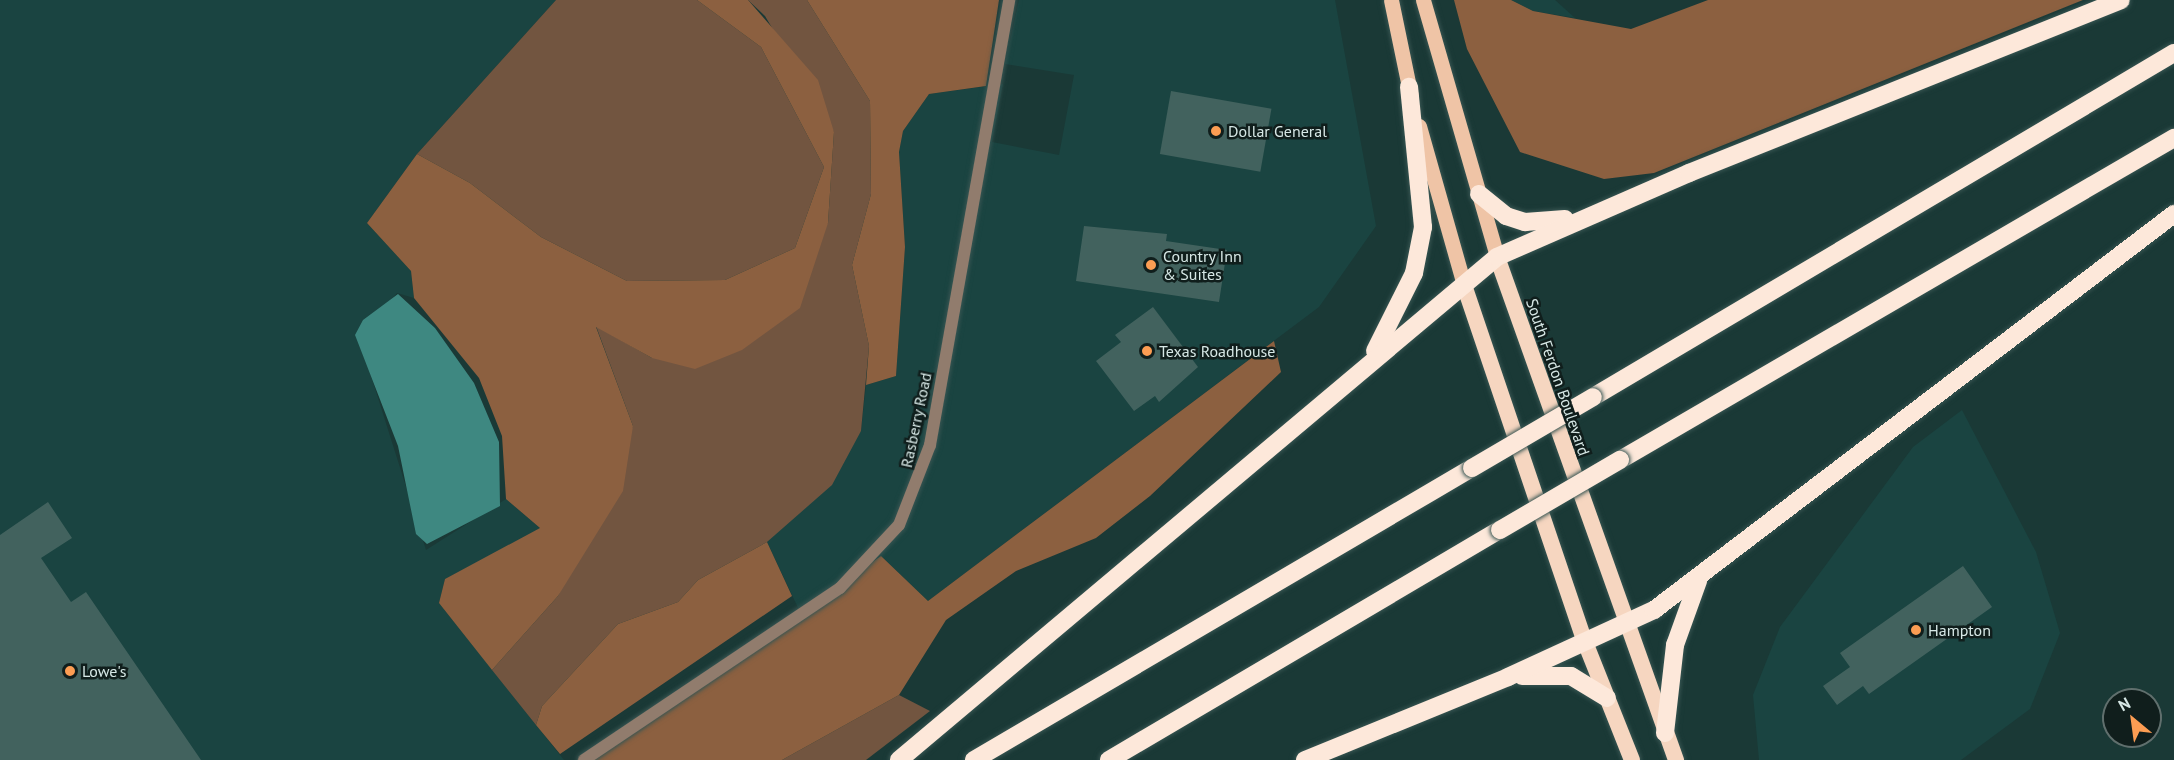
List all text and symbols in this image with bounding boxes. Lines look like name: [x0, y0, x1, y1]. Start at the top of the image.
place label: Dollar General: [1228, 121, 1327, 141]
marker: Dollar General: [1209, 124, 1223, 138]
place label: Country Inn & Suites: [1163, 246, 1242, 284]
marker: Country Inn & Suites: [1144, 258, 1158, 272]
street label: South Ferdon Boulevard: [1522, 296, 1594, 458]
place label: Texas Roadhouse: [1159, 341, 1275, 361]
marker: Texas Roadhouse: [1140, 344, 1154, 358]
street label: Rasberry Road: [896, 370, 936, 470]
place label: Hampton: [1928, 620, 1991, 640]
marker: Hampton: [1909, 623, 1923, 637]
place label: Lowe's: [82, 661, 126, 681]
marker: Lowe's: [63, 664, 77, 678]
north arrow: [2102, 688, 2162, 748]
text: N: [2115, 693, 2134, 715]

